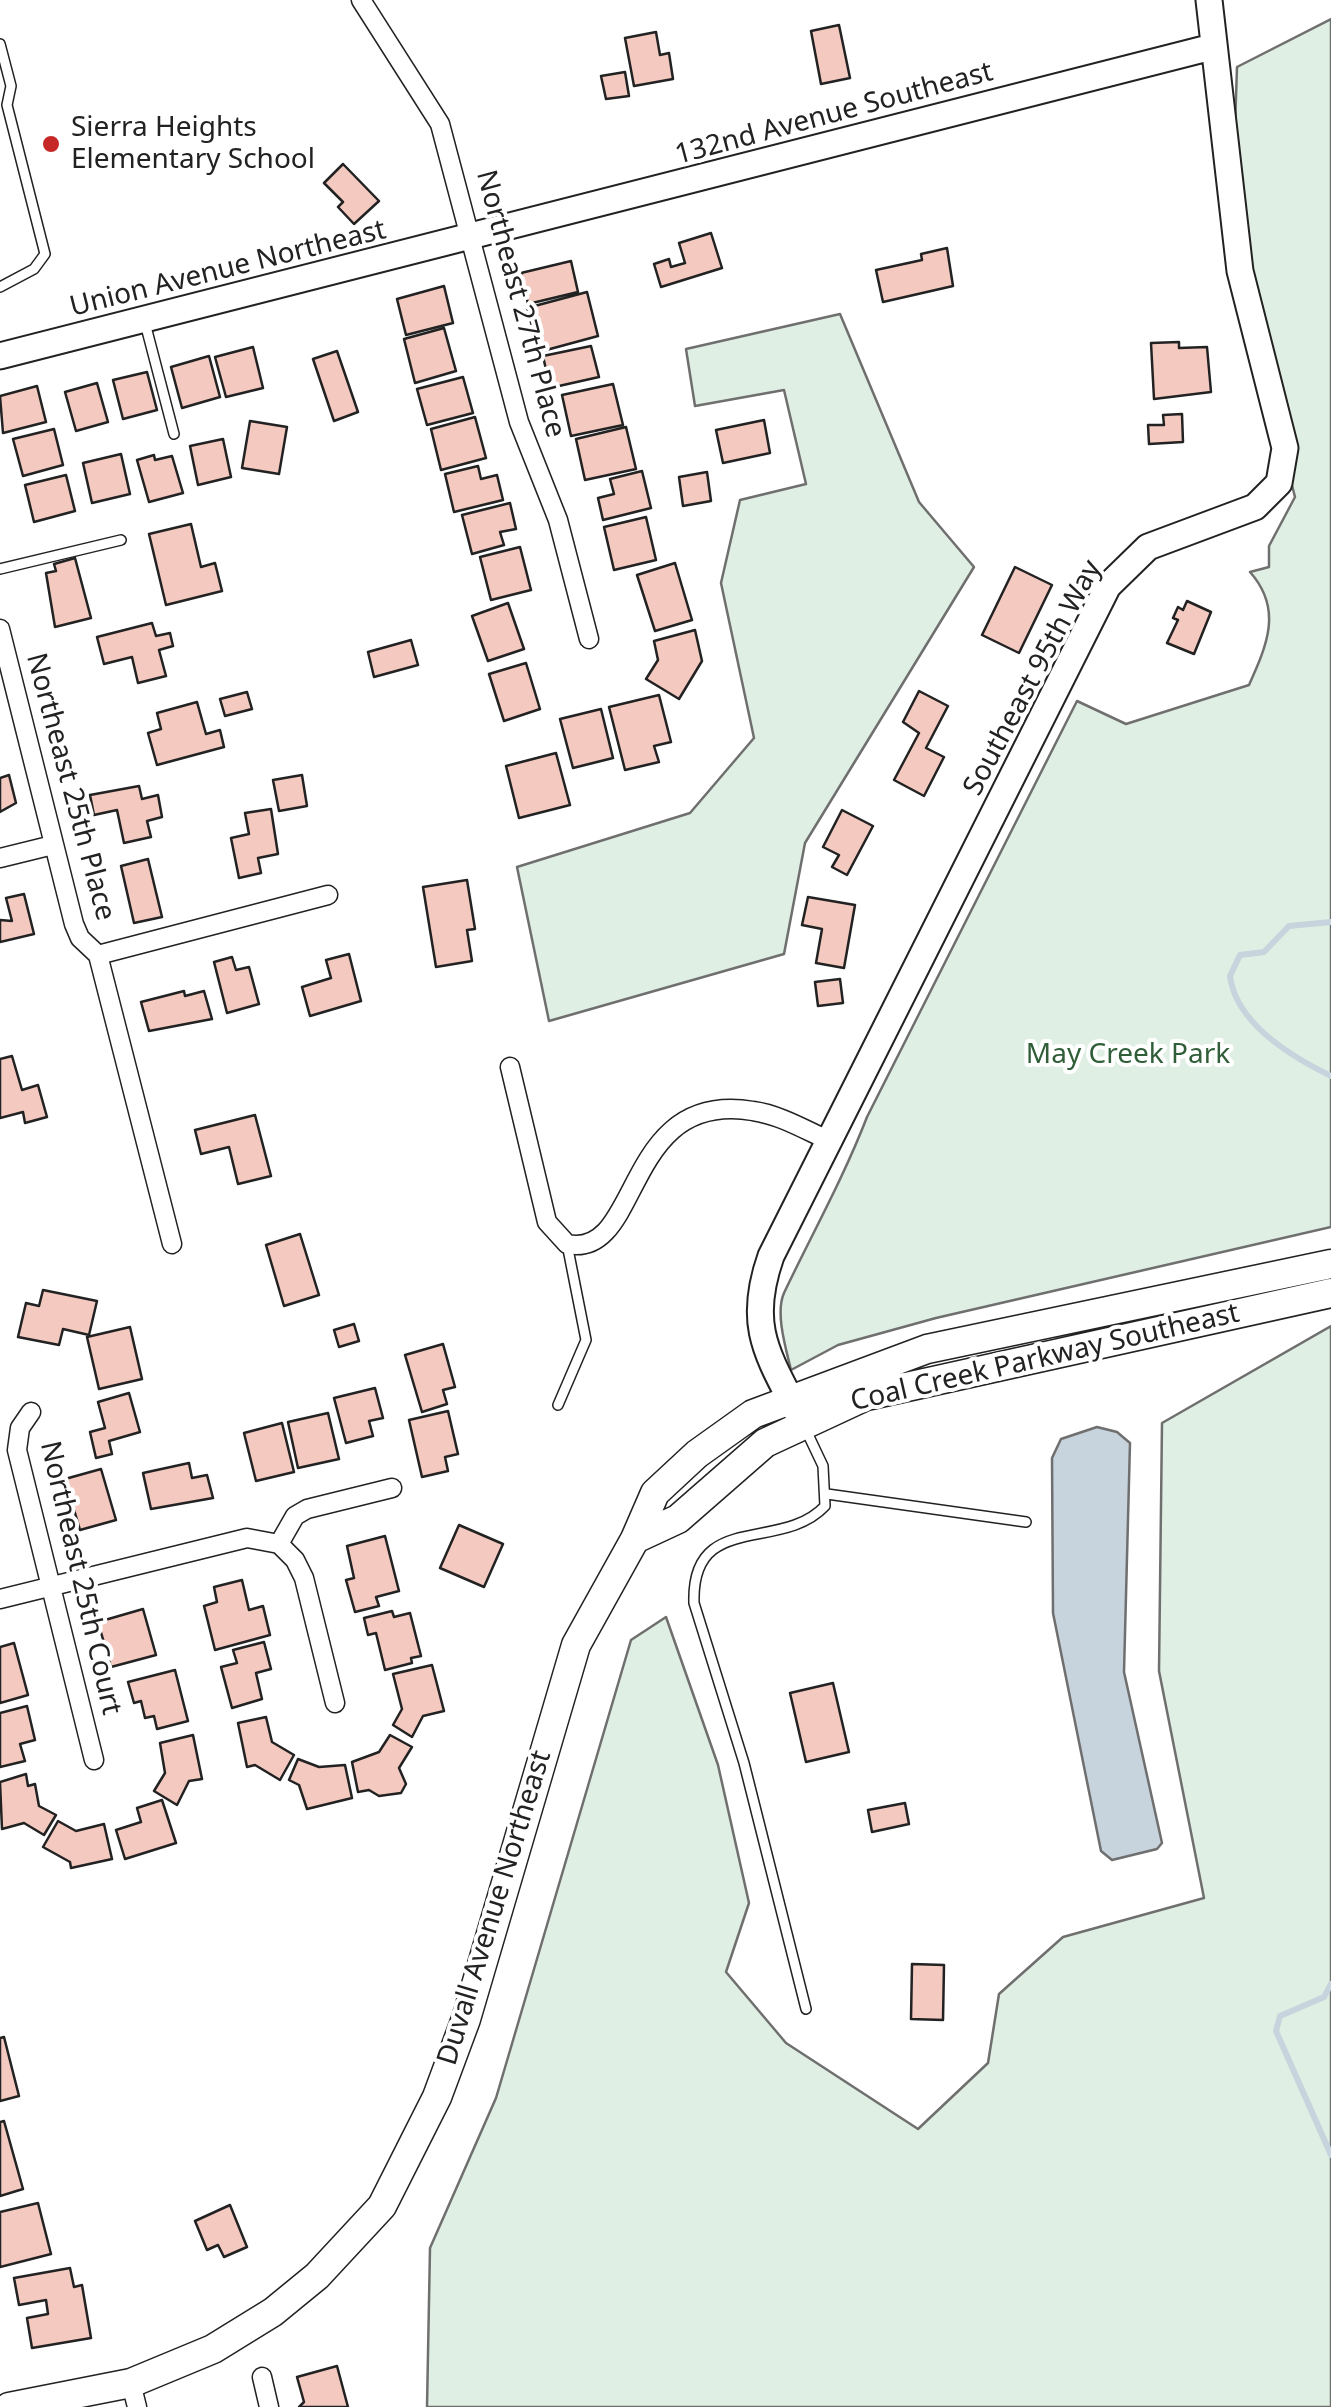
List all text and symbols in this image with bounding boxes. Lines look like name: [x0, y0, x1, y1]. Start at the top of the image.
street label: 132nd Avenue Southeast: [671, 55, 997, 173]
place label: Sierra Heights Elementary School: [71, 111, 315, 177]
marker: Sierra Heights Elementary School: [40, 133, 62, 155]
street label: Northeast 27th Place: [468, 167, 572, 441]
street label: Union Avenue Northeast: [67, 213, 389, 325]
street label: Southeast 95th Way: [957, 555, 1109, 801]
street label: Northeast 25th Place: [18, 650, 122, 924]
park label: May Creek Park: [1026, 1038, 1230, 1072]
street label: Coal Creek Parkway Southeast: [847, 1297, 1243, 1419]
street label: Northeast 25th Court: [32, 1438, 128, 1718]
street label: Duvall Avenue Northeast: [431, 1747, 559, 2069]

